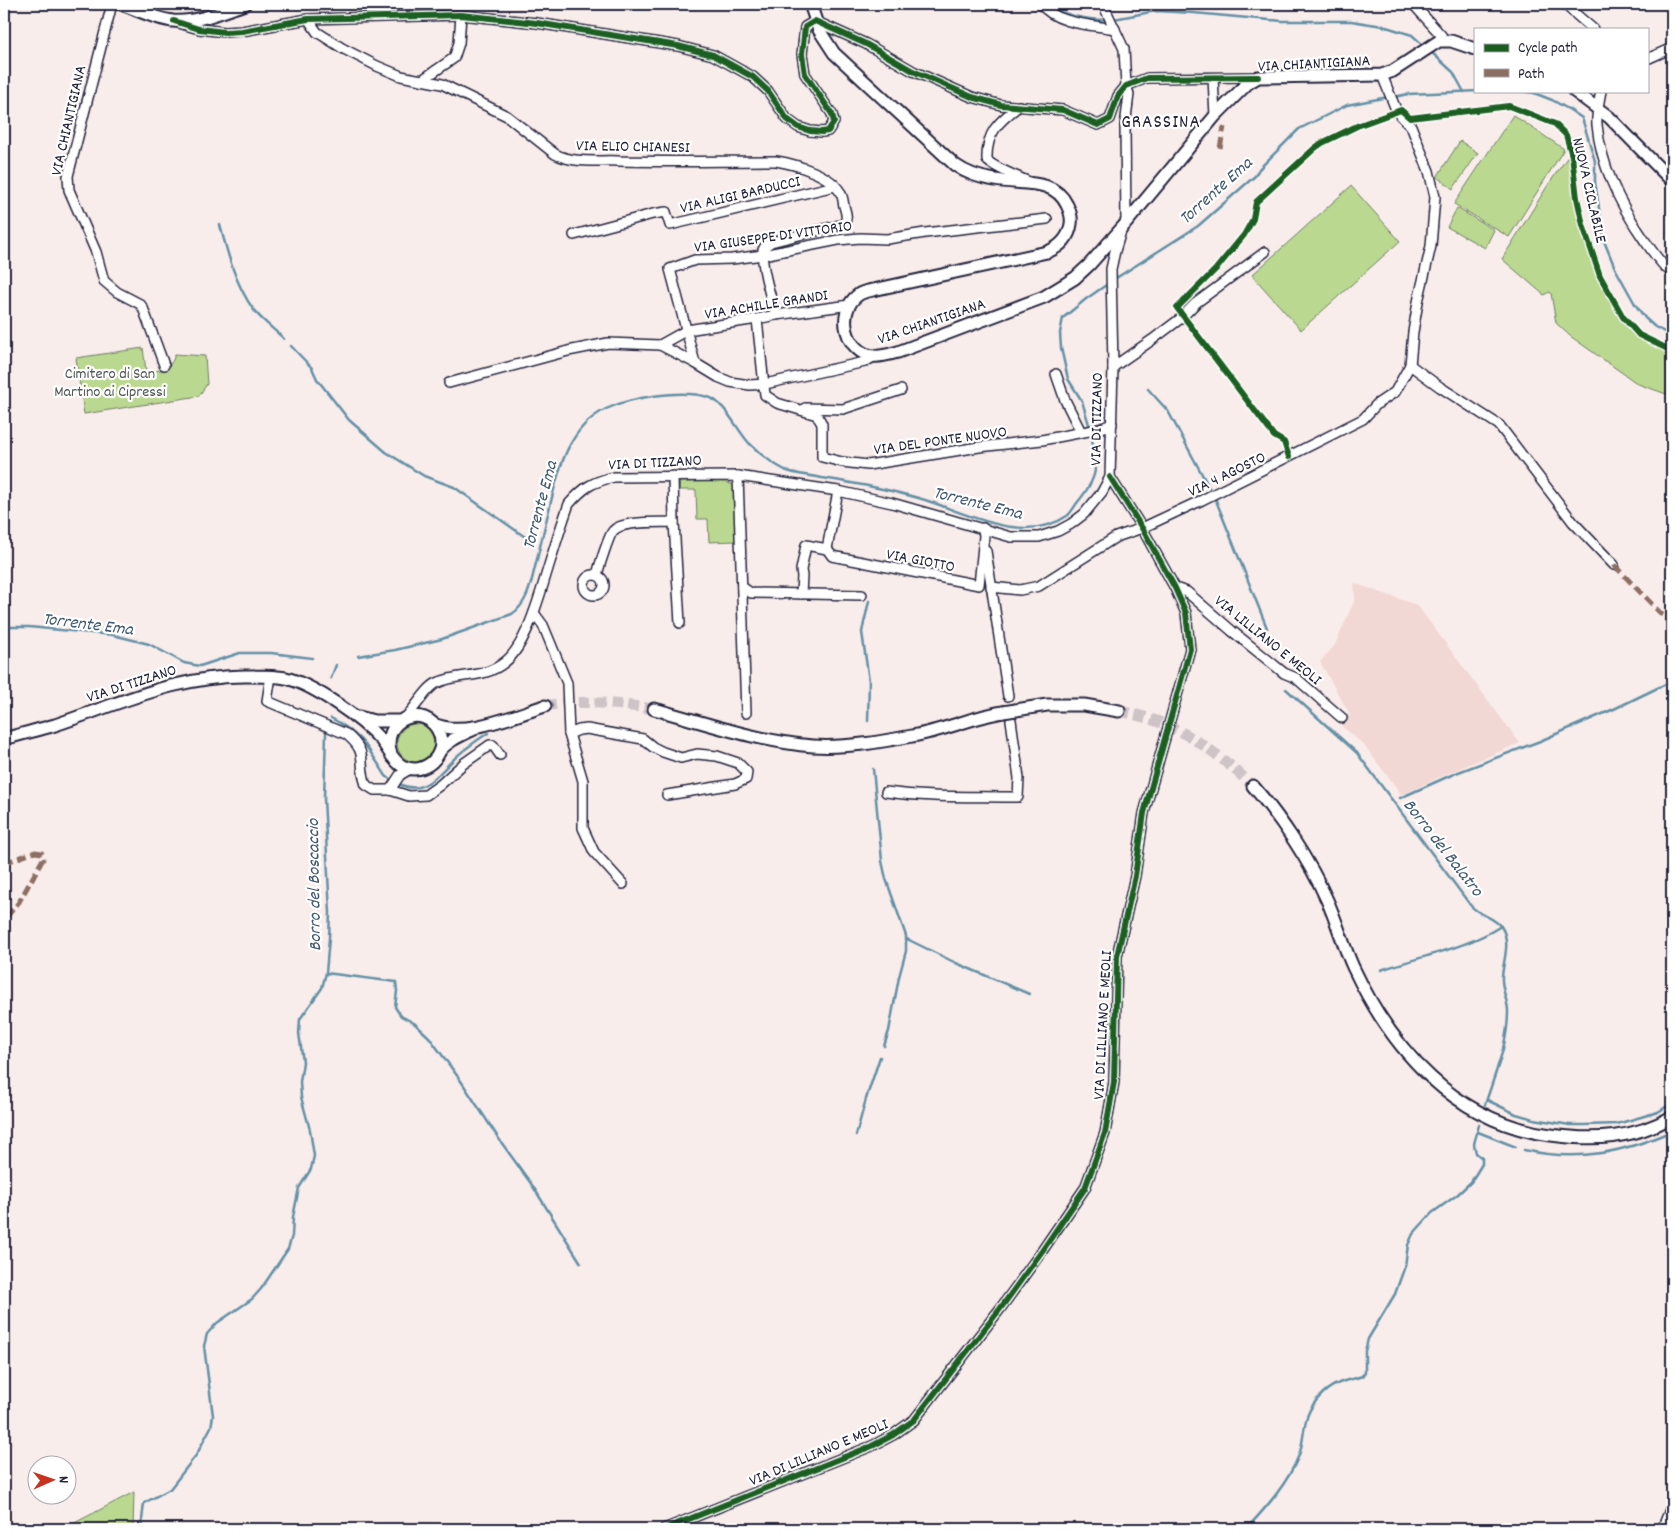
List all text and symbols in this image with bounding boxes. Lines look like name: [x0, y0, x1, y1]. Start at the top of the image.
legend: [1474, 28, 1648, 92]
text: Cycle path: [1518, 38, 1578, 60]
street label: VIA CHIANTIGIANA: [1257, 50, 1371, 79]
street label: VIA CHIANTIGIANA: [46, 63, 93, 178]
text: Path: [1518, 64, 1544, 86]
district label: GRASSINA: [1121, 110, 1201, 137]
street label: VIA ELIO CHIANESI: [576, 135, 690, 160]
street label: NUOVA CICLABILE: [1565, 136, 1612, 246]
water label: Torrente Ema: [1175, 151, 1260, 232]
street label: VIA ALIGI BARDUCCI: [678, 170, 803, 220]
street label: VIA GIUSEPPE DI VITTORIO: [693, 215, 854, 260]
street label: VIA ACHILLE GRANDI: [703, 284, 830, 327]
street label: VIA CHIANTIGIANA: [875, 293, 989, 352]
park label: Cimitero di San Martino ai Cipressi: [54, 363, 166, 404]
street label: VIA DI TIZZANO: [1085, 372, 1110, 466]
street label: VIA DEL PONTE NUOVO: [872, 421, 1008, 462]
street label: VIA 4 AGOSTO: [1184, 446, 1270, 504]
street label: VIA DI TIZZANO: [608, 450, 702, 477]
water label: Torrente Ema: [518, 457, 566, 553]
water label: Torrente Ema: [930, 481, 1026, 528]
street label: VIA GIOTTO: [884, 544, 957, 579]
street label: VIA LILLIANO E MEOLI: [1209, 590, 1326, 692]
water label: Torrente Ema: [41, 608, 136, 644]
street label: VIA DI TIZZANO: [84, 659, 180, 710]
water label: Borro del Balatro: [1396, 794, 1489, 903]
water label: Borro del Boscaccio: [302, 818, 329, 951]
street label: VIA DI LILLIANO E MEOLI: [1088, 950, 1119, 1100]
street label: VIA DI LILLIANO E MEOLI: [746, 1414, 892, 1493]
north arrow: [28, 1456, 78, 1506]
text: N: [53, 1476, 73, 1484]

